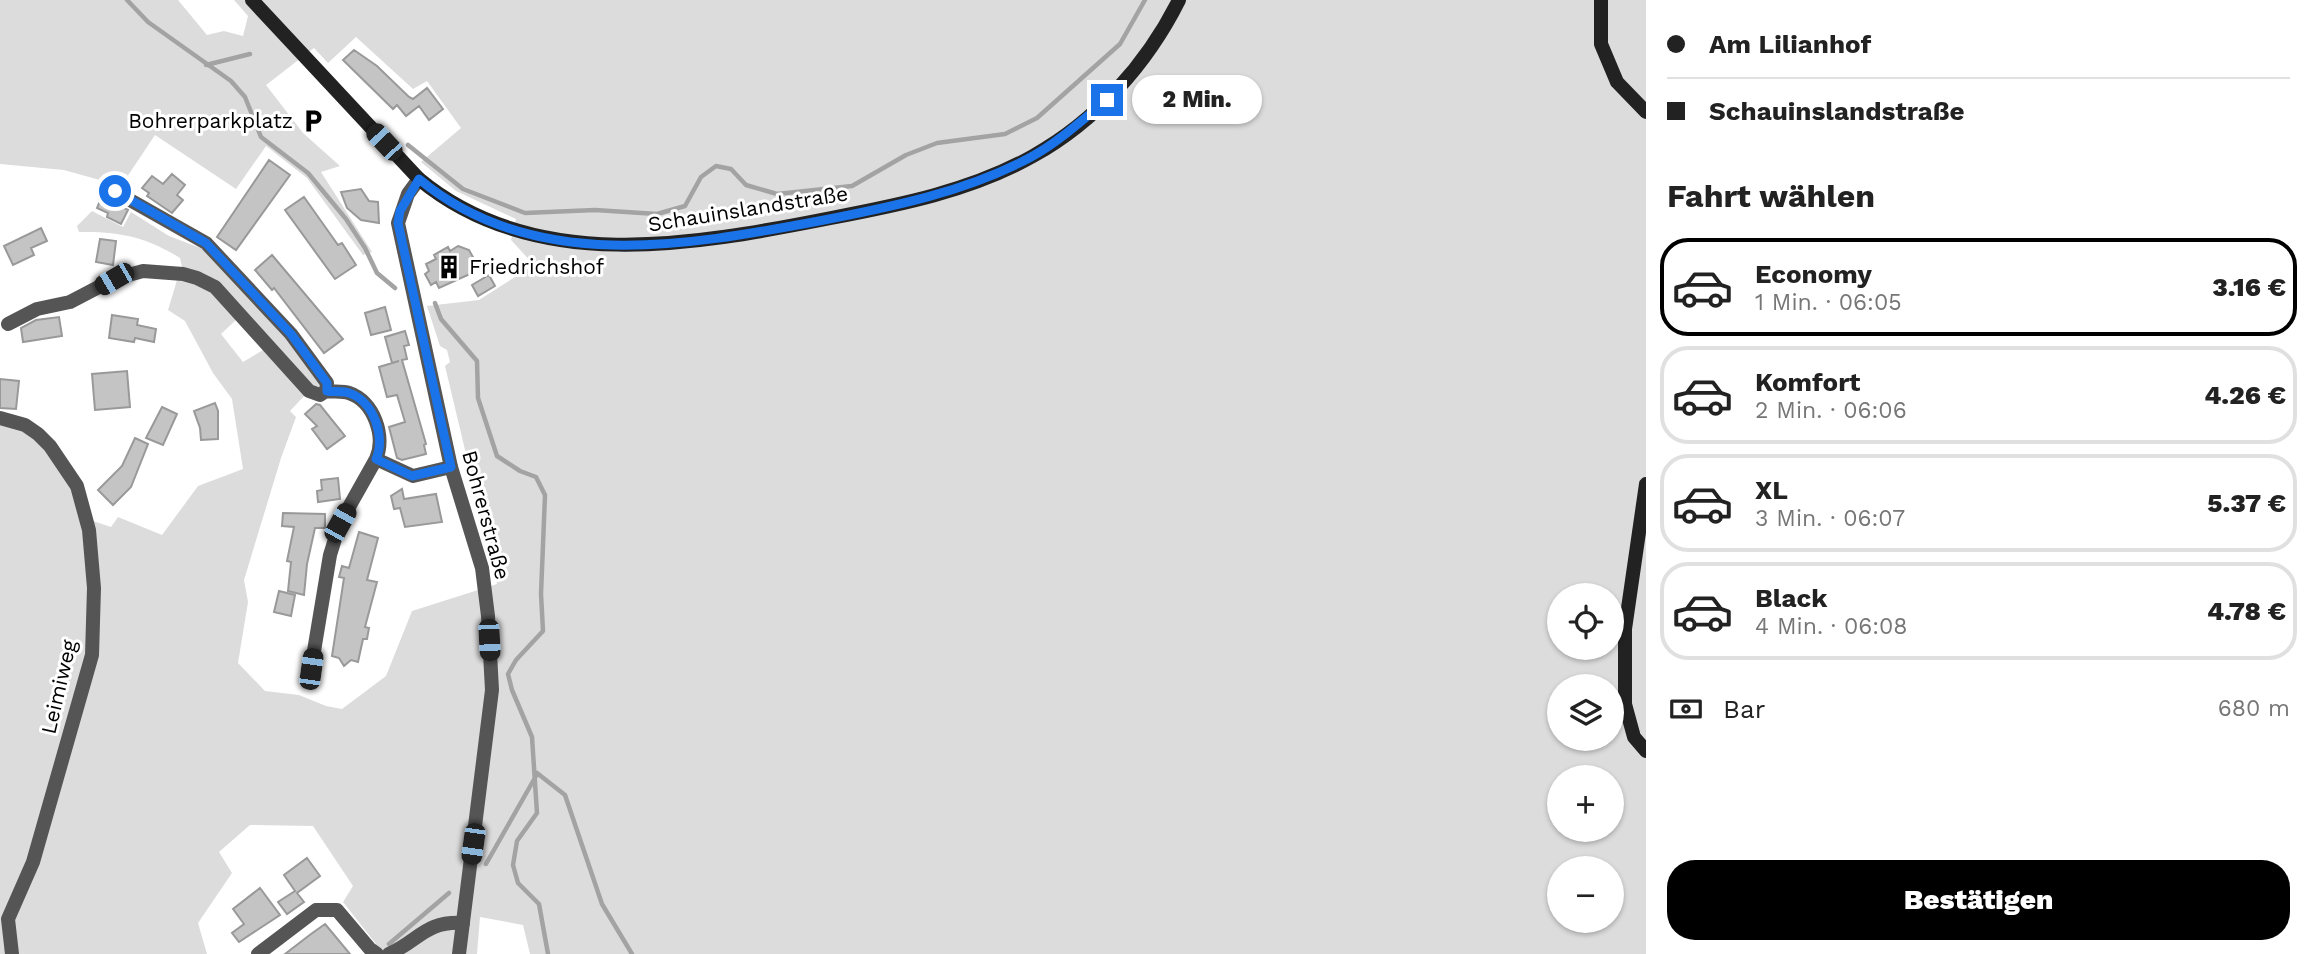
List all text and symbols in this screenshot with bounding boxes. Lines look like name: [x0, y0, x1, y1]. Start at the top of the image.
text: Am Lilianhof: [1709, 29, 1871, 59]
callout: 2 Min.: [1132, 76, 1261, 124]
route end: [1091, 84, 1123, 116]
text: 2 Min.: [1162, 86, 1232, 113]
text: Schauinslandstraße: [1709, 96, 1965, 126]
parking icon: Bohrerparkplatz: [299, 107, 327, 135]
place label: Bohrerparkplatz: [128, 108, 293, 133]
car: [362, 119, 407, 165]
route start: [99, 175, 131, 207]
text: Fahrt wählen: [1667, 177, 1875, 215]
street label: Schauinslandstraße: [646, 180, 850, 237]
building icon: Friedrichshof: [435, 253, 463, 281]
place label: Friedrichshof: [469, 254, 604, 279]
icon: car: [1671, 256, 1734, 319]
car: [91, 259, 138, 299]
text: Economy: [1755, 259, 1872, 289]
text: 3.16 €: [2212, 272, 2286, 302]
text: 1 Min. · 06:05: [1755, 289, 1902, 316]
icon: car: [1671, 364, 1734, 427]
text: Komfort: [1755, 367, 1860, 397]
text: 4.26 €: [2204, 380, 2286, 410]
text: 2 Min. · 06:06: [1755, 397, 1907, 424]
street label: Bohrerstraße: [457, 447, 516, 582]
icon: car: [1671, 472, 1734, 535]
text: XL: [1755, 475, 1788, 505]
text: 5.37 €: [2207, 488, 2286, 518]
car: [321, 500, 360, 546]
text: 3 Min. · 06:07: [1755, 505, 1905, 532]
icon: car: [1671, 580, 1734, 643]
map controls: [1547, 583, 1624, 933]
button: locate: [1547, 583, 1624, 660]
text: Black: [1755, 583, 1827, 613]
text: 4.78 €: [2207, 596, 2286, 626]
text: 4 Min. · 06:08: [1755, 613, 1907, 640]
car: [478, 618, 501, 662]
street label: Leimiweg: [36, 636, 82, 736]
car: [298, 647, 325, 691]
button: layers: [1547, 674, 1624, 751]
icon: cash: [1667, 690, 1705, 728]
text: Bar: [1723, 694, 1765, 724]
text: 680 m: [2218, 695, 2290, 722]
button: +: [1547, 765, 1624, 842]
car: [460, 822, 487, 866]
button: −: [1547, 856, 1624, 933]
button: Bestätigen: [1667, 860, 2290, 940]

